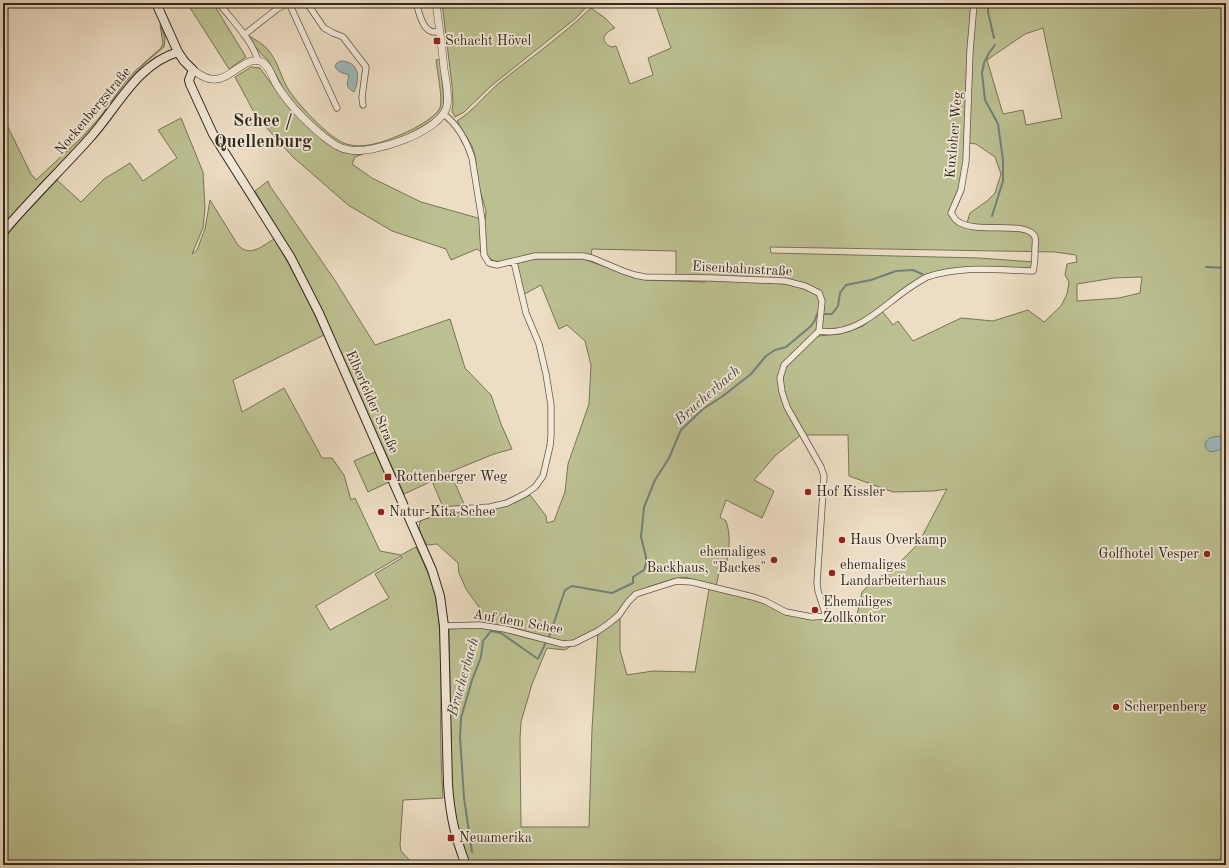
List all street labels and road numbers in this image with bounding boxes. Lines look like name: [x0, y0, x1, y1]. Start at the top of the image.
street label: Nockenbergstraße: [52, 65, 134, 157]
street label: Kuxloher Weg: [943, 90, 965, 179]
street label: Eisenbahnstraße: [692, 259, 792, 279]
street label: Elberfelder Straße: [343, 348, 401, 456]
street label: Auf dem Schee: [472, 607, 564, 637]

